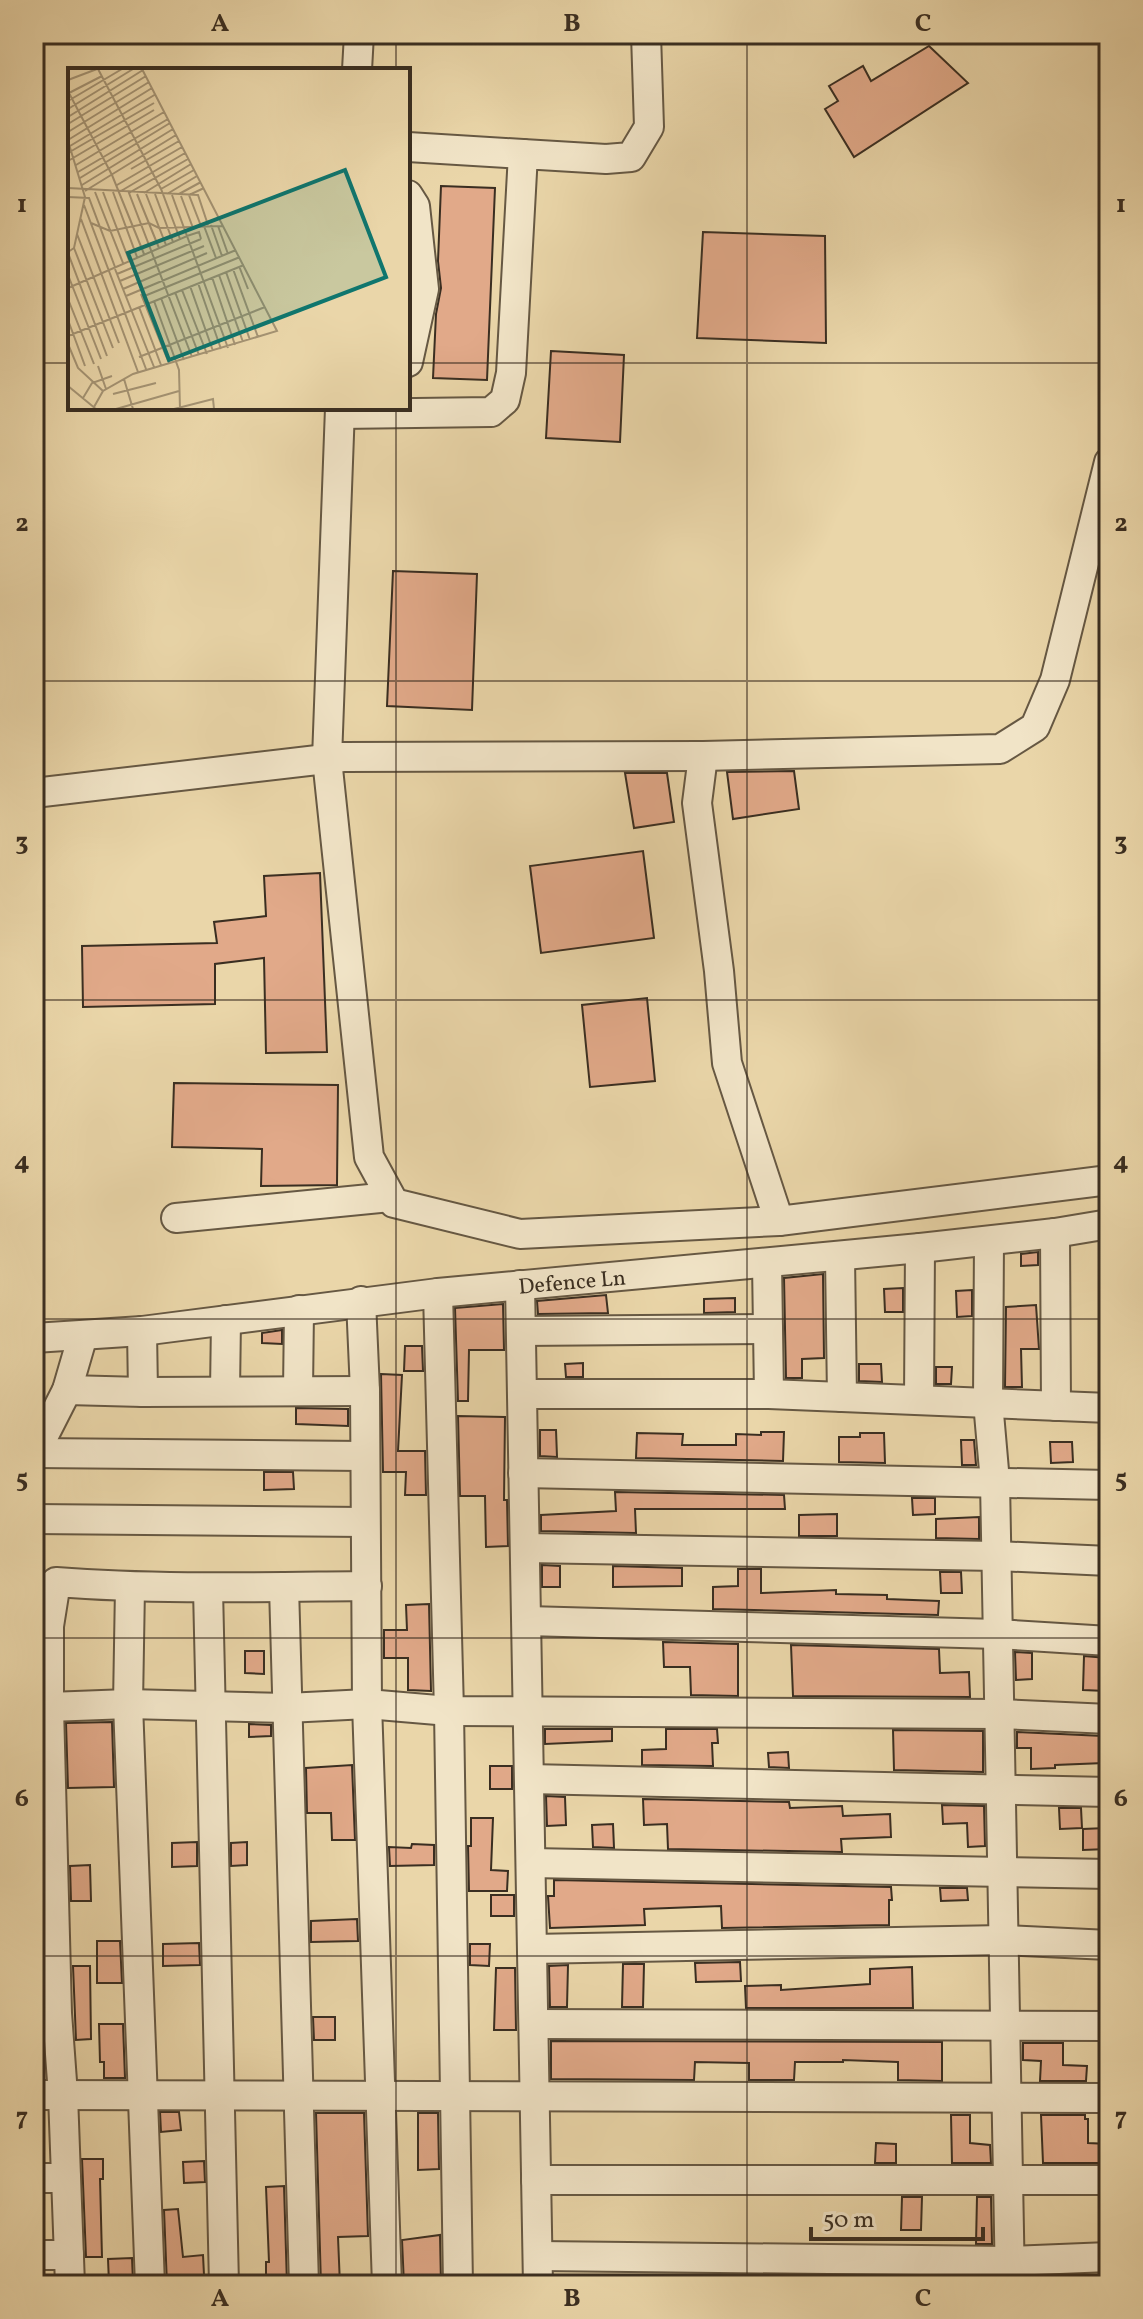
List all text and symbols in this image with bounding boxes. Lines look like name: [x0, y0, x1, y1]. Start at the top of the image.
text: A: [211, 6, 230, 42]
text: B: [563, 6, 581, 42]
text: C: [915, 6, 931, 42]
inset map: [68, 68, 410, 410]
text: 1: [17, 187, 27, 223]
text: 1: [1116, 187, 1126, 223]
text: 2: [15, 506, 29, 542]
text: 2: [1114, 506, 1128, 542]
text: 3: [15, 825, 29, 861]
text: 3: [1114, 825, 1128, 861]
text: 4: [14, 1144, 30, 1180]
text: 4: [1113, 1144, 1129, 1180]
street label: Defence Ln: [517, 1263, 627, 1304]
text: 5: [16, 1462, 28, 1498]
text: 5: [1115, 1462, 1127, 1498]
text: 6: [15, 1781, 29, 1817]
text: 6: [1114, 1781, 1128, 1817]
text: 7: [16, 2100, 28, 2136]
text: 7: [1115, 2100, 1127, 2136]
scale bar: [811, 2191, 983, 2241]
text: 50 m: [823, 2204, 875, 2238]
text: A: [211, 2281, 230, 2317]
text: B: [563, 2281, 581, 2317]
text: C: [915, 2281, 931, 2317]

